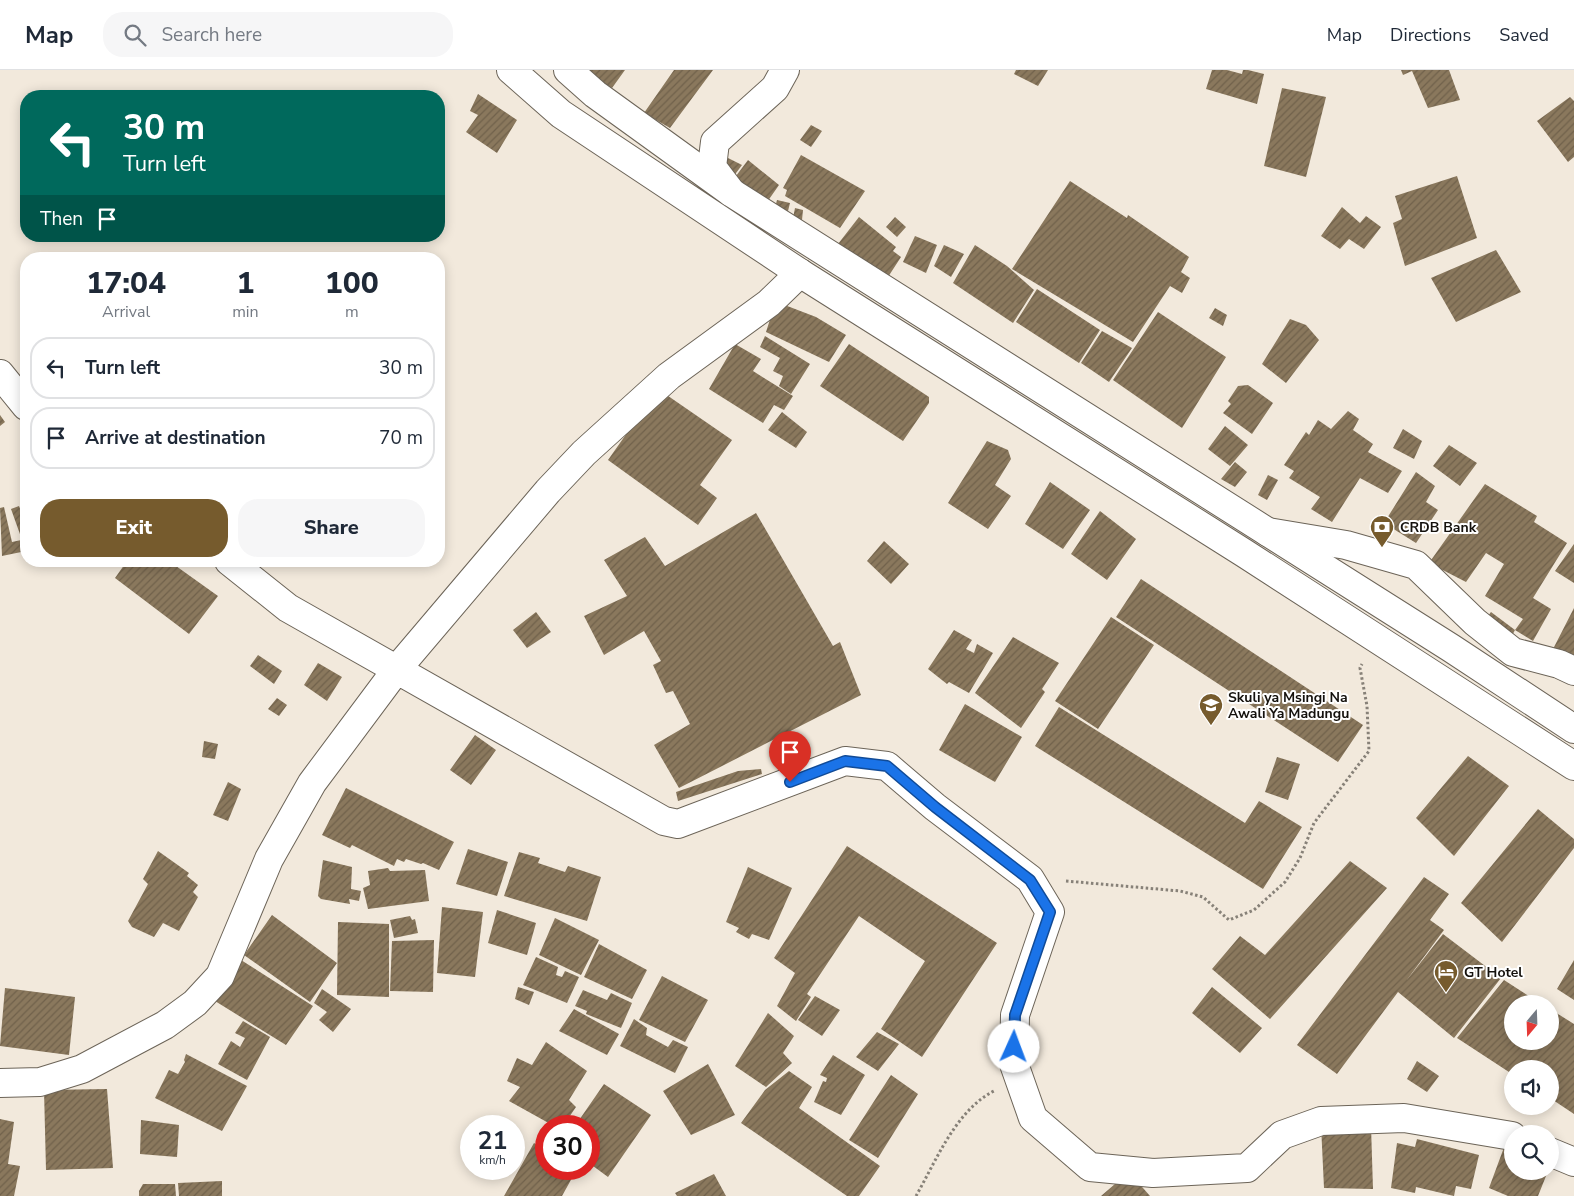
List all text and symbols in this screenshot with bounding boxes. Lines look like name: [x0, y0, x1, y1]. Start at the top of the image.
search box: [103, 12, 453, 57]
text: Map: [25, 19, 73, 51]
icon: search: [121, 21, 149, 49]
text: Search here: [161, 22, 262, 48]
text: Map: [1327, 23, 1362, 47]
text: Directions: [1390, 23, 1471, 47]
text: Saved: [1499, 23, 1549, 47]
text: 30 m: [123, 104, 205, 151]
icon: left: [40, 110, 105, 175]
text: Turn left: [123, 149, 206, 179]
icon: arrive: [93, 205, 121, 233]
text: Then: [40, 206, 83, 232]
text: 17:04: [86, 263, 166, 304]
text: 1: [236, 263, 254, 304]
text: 100: [325, 263, 379, 304]
text: Arrival: [102, 301, 150, 323]
text: min: [232, 301, 259, 323]
text: m: [345, 301, 359, 323]
icon: left: [42, 354, 70, 382]
text: Turn left: [85, 355, 160, 381]
text: 30 m: [379, 355, 423, 381]
icon: arrive: [42, 424, 70, 452]
text: Arrive at destination: [85, 425, 266, 451]
text: 70 m: [379, 425, 423, 451]
button: Exit: [40, 499, 228, 557]
button: Share: [238, 499, 425, 557]
bank icon: CRDB Bank: [1369, 514, 1395, 548]
place label: CRDB Bank: [1400, 518, 1477, 537]
place label: Skuli ya Msingi Na Awali Ya Madungu: [1228, 688, 1349, 723]
school or university icon: Skuli ya Msingi Na Awali Ya Madungu: [1198, 692, 1224, 726]
pin: [769, 731, 811, 782]
icon: arrive: [776, 738, 804, 766]
hotel icon: GT Hotel: [1433, 959, 1459, 993]
place label: GT Hotel: [1464, 963, 1523, 982]
north arrow: [1504, 995, 1559, 1050]
map controls: [1504, 995, 1559, 1180]
position arrow: [987, 1020, 1039, 1072]
button: sound: [1504, 1060, 1559, 1115]
speed limit sign: 30: [535, 1115, 600, 1180]
text: 21: [477, 1124, 508, 1158]
button: search: [1504, 1125, 1559, 1180]
text: km/h: [479, 1152, 506, 1168]

